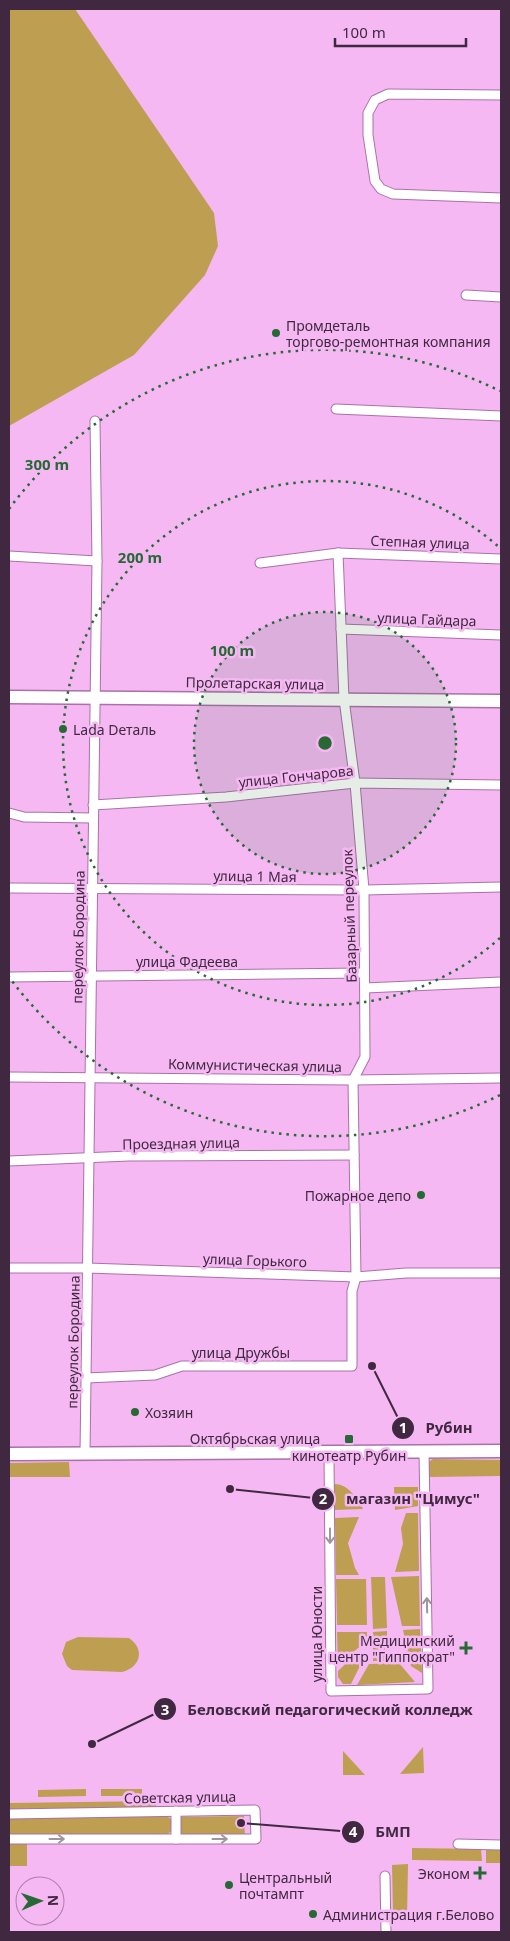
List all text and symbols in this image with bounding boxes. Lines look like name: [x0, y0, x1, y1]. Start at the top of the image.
scale bar: [335, 15, 466, 47]
text: 100 m: [342, 22, 386, 42]
place label: Промдеталь торгово-ремонтная компания: [286, 316, 491, 351]
marker: Промдеталь торгово-ремонтная компания: [270, 327, 282, 339]
text: 300 m: [25, 454, 69, 474]
street label: Степная улица: [370, 531, 470, 553]
text: 200 m: [118, 547, 162, 567]
street label: улица Гайдара: [377, 608, 477, 630]
text: 100 m: [210, 640, 254, 660]
street label: Пролетарская улица: [185, 672, 325, 694]
place label: Lada Dеталь: [73, 720, 156, 739]
marker: Lada Dеталь: [57, 723, 69, 735]
centre of rings: [316, 734, 334, 752]
street label: улица Гончарова: [238, 761, 354, 791]
street label: Базарный переулок: [337, 848, 361, 983]
street label: улица 1 Мая: [213, 866, 297, 886]
street label: переулок Бородина: [67, 870, 89, 1004]
street label: улица Фадеева: [136, 952, 238, 971]
street label: Коммунистическая улица: [168, 1054, 342, 1076]
street label: Проездная улица: [122, 1132, 240, 1154]
place label: Пожарное депо: [305, 1186, 411, 1205]
marker: Пожарное депо: [415, 1189, 427, 1201]
street label: улица Горького: [203, 1249, 307, 1271]
street label: переулок Бородина: [62, 1275, 84, 1409]
street label: улица Дружбы: [192, 1343, 290, 1362]
place label: Хозяин: [145, 1403, 193, 1422]
marker: Хозяин: [129, 1406, 141, 1418]
callout: Рубин: [390, 1413, 482, 1443]
text: 1: [399, 1417, 407, 1437]
text: Рубин: [425, 1417, 473, 1437]
street label: Октябрьская улица: [190, 1429, 320, 1448]
marker: кинотеатр Рубин: [343, 1433, 355, 1445]
place label: кинотеатр Рубин: [292, 1446, 406, 1465]
callout: магазин "Цимус": [311, 1484, 490, 1514]
text: 2: [319, 1488, 328, 1508]
text: магазин "Цимус": [346, 1488, 480, 1508]
one-way arrow: [325, 1528, 334, 1544]
street label: улица Юности: [307, 1586, 326, 1682]
one-way arrow: [422, 1597, 431, 1613]
place label: Медицинский центр "Гиппократ": [329, 1631, 455, 1666]
marker: Медицинский центр "Гиппократ": [459, 1641, 473, 1655]
callout: Беловский педагогический колледж: [152, 1694, 483, 1724]
text: 3: [161, 1699, 169, 1719]
text: Беловский педагогический колледж: [187, 1699, 473, 1719]
street label: Советская улица: [124, 1787, 236, 1807]
callout: БМП: [340, 1817, 421, 1847]
text: 4: [349, 1821, 358, 1841]
text: БМП: [375, 1821, 411, 1841]
one-way arrow: [49, 1834, 65, 1844]
one-way arrow: [212, 1834, 228, 1844]
place label: Эконом: [418, 1864, 470, 1883]
marker: Эконом: [474, 1867, 486, 1879]
place label: Центральный почтампт: [239, 1868, 332, 1903]
north arrow: [15, 1876, 65, 1926]
marker: Центральный почтампт: [223, 1879, 235, 1891]
text: N: [44, 1895, 63, 1907]
place label: Администрация г.Белово: [323, 1905, 494, 1924]
marker: Администрация г.Белово: [307, 1908, 319, 1920]

